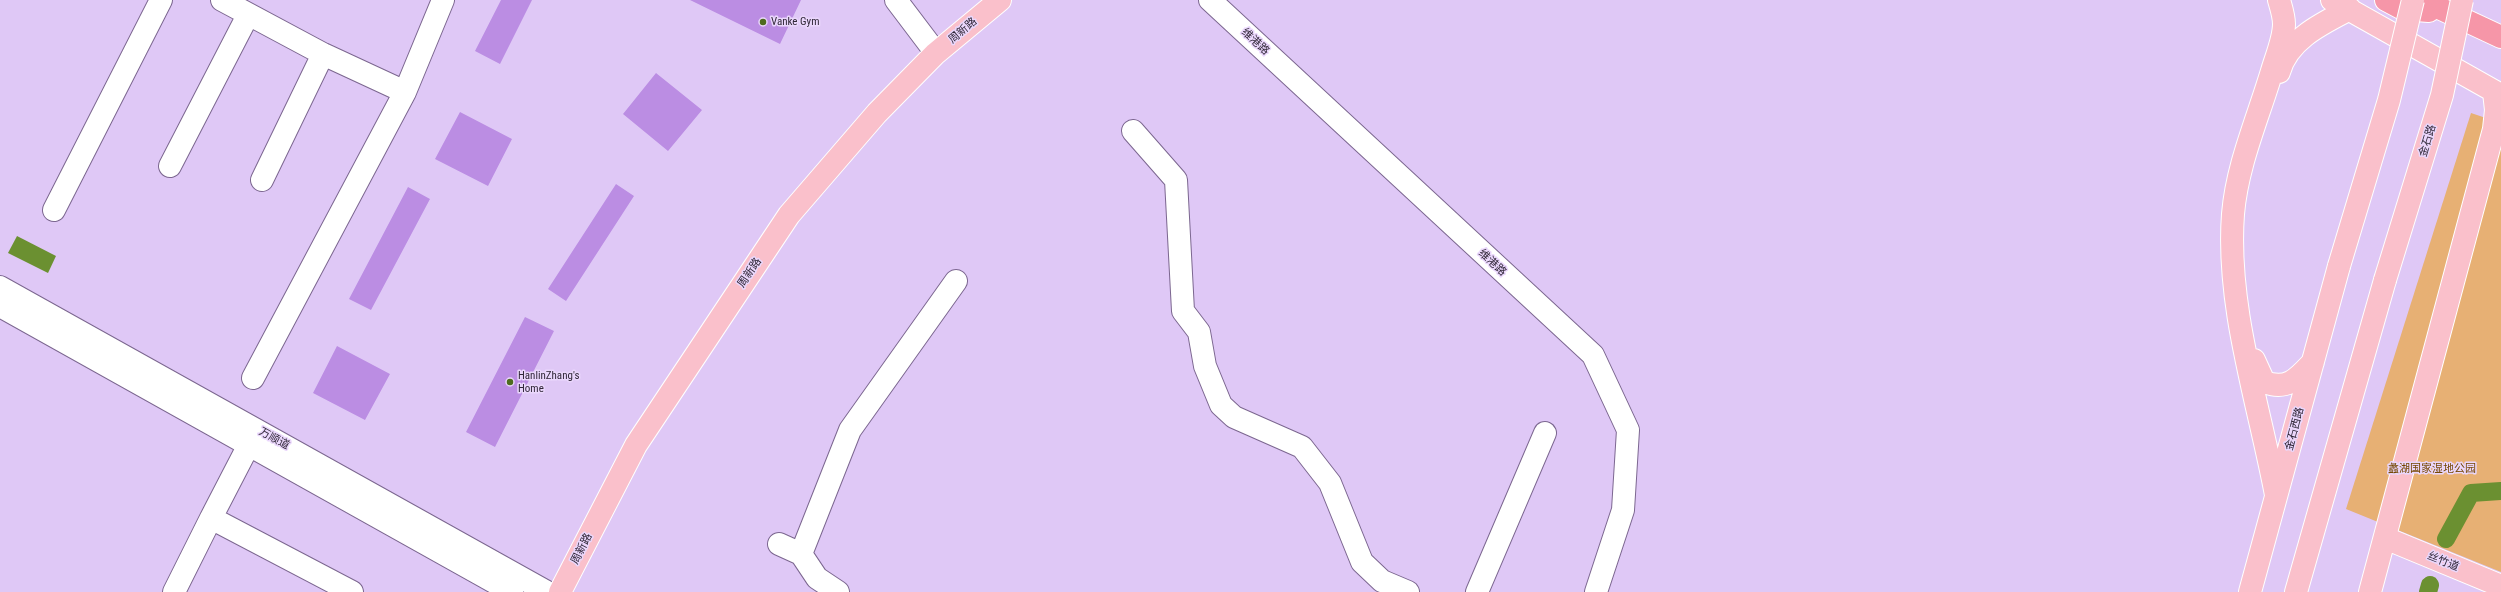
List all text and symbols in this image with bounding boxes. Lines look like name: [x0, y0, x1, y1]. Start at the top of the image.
place label: Vanke Gym: [771, 15, 819, 29]
street label: 周新路: [946, 15, 980, 47]
marker: Vanke Gym: [758, 17, 768, 27]
street label: 维港路: [1238, 26, 1272, 58]
street label: 金石路: [2417, 123, 2439, 159]
street label: 维港路: [1475, 247, 1509, 279]
street label: 周新路: [735, 256, 765, 290]
place label: HanlinZhang's Home: [518, 369, 579, 395]
marker: HanlinZhang's Home: [505, 377, 515, 387]
street label: 金石西路: [2283, 406, 2307, 452]
street label: 万顺道: [256, 425, 292, 453]
park label: 蠡湖国家湿地公园: [2388, 462, 2476, 476]
street label: 周新路: [569, 531, 595, 567]
street label: 丝竹道: [2425, 550, 2461, 574]

